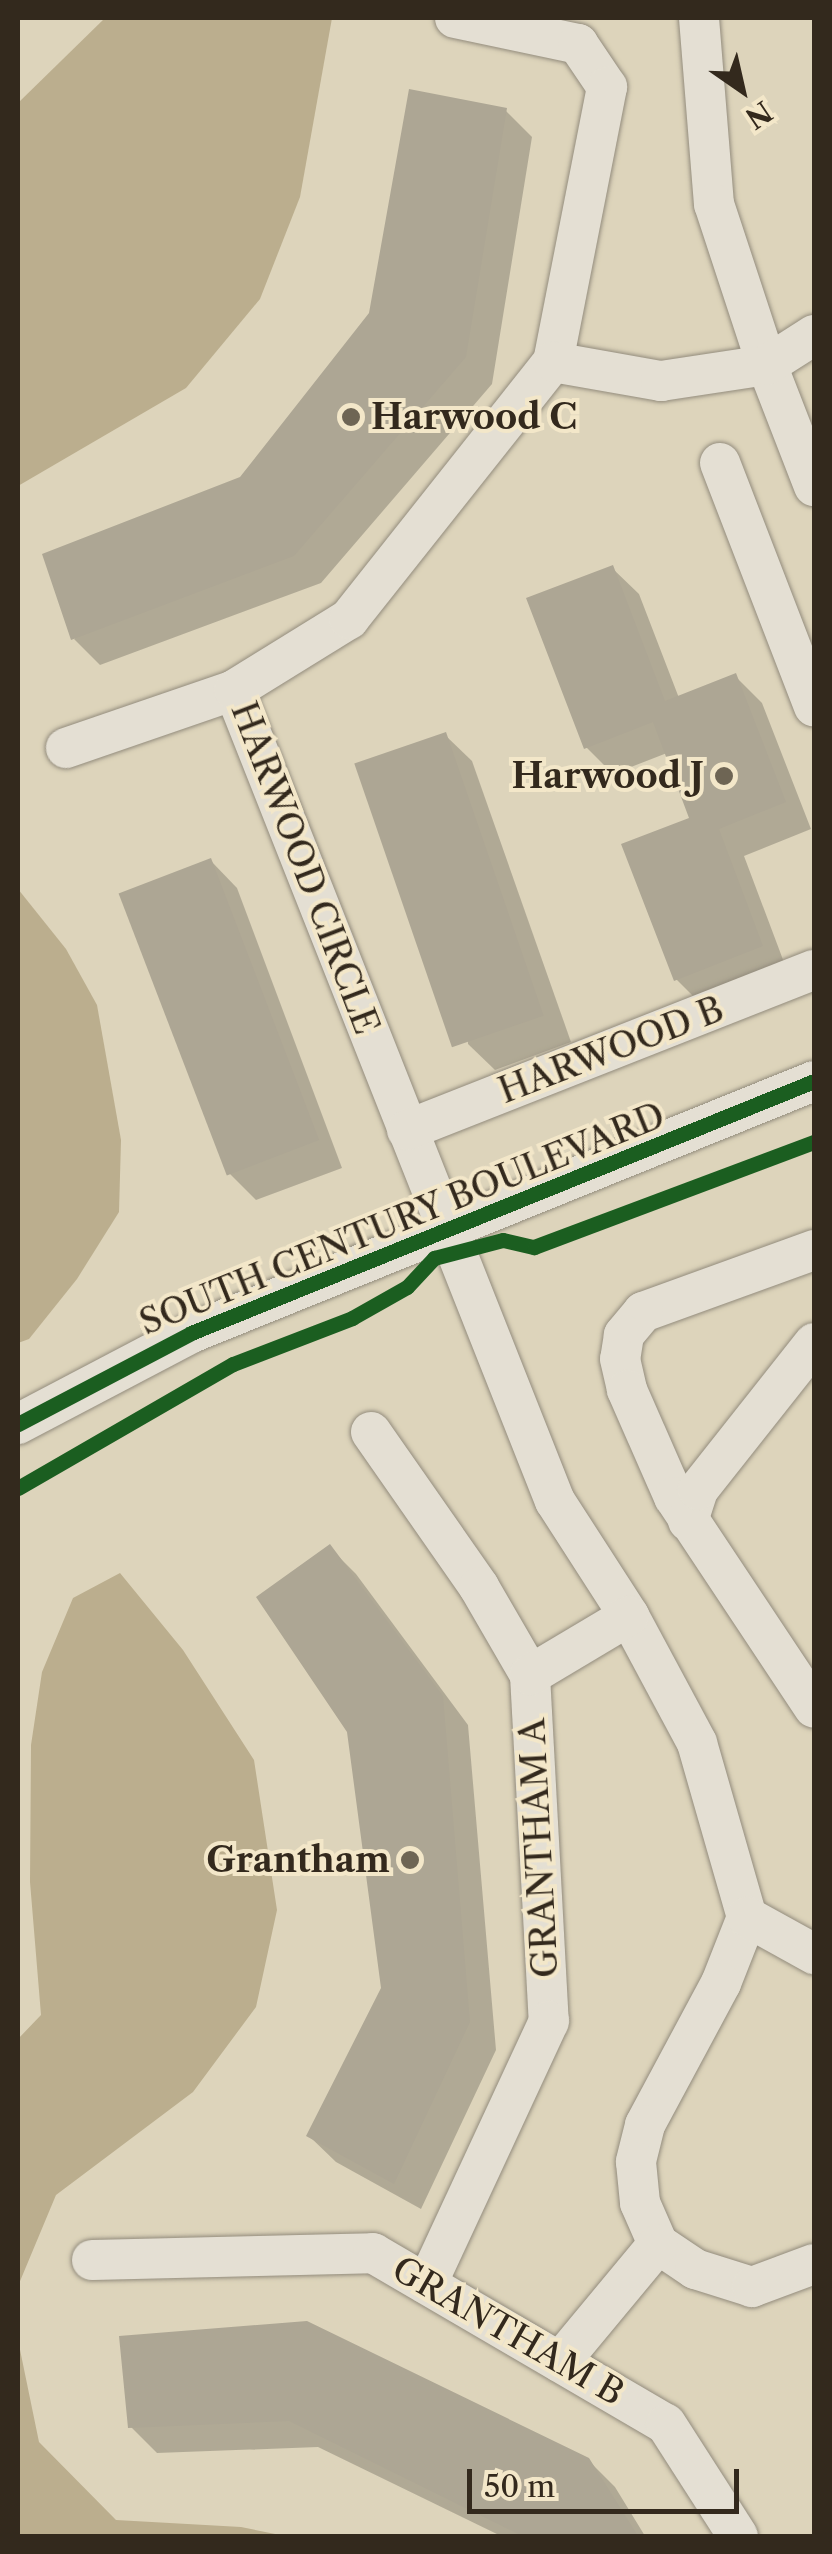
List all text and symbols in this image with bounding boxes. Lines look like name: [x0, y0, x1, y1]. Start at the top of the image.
north arrow: [692, 40, 792, 140]
text: N: [739, 94, 778, 136]
place label: Harwood C: [371, 396, 577, 438]
marker: Harwood C: [340, 406, 362, 428]
street label: HARWOOD CIRCLE: [222, 696, 388, 1040]
place label: Harwood J: [512, 755, 704, 797]
marker: Harwood J: [713, 765, 735, 787]
street label: HARWOOD B: [493, 988, 729, 1112]
street label: SOUTH CENTURY BOULEVARD: [133, 1094, 671, 1344]
street label: GRANTHAM A: [511, 1716, 567, 1980]
place label: Grantham: [206, 1839, 390, 1881]
marker: Grantham: [399, 1849, 421, 1871]
street label: GRANTHAM B: [385, 2248, 631, 2414]
scale bar: [472, 2449, 744, 2511]
text: 50 m: [484, 2468, 555, 2505]

